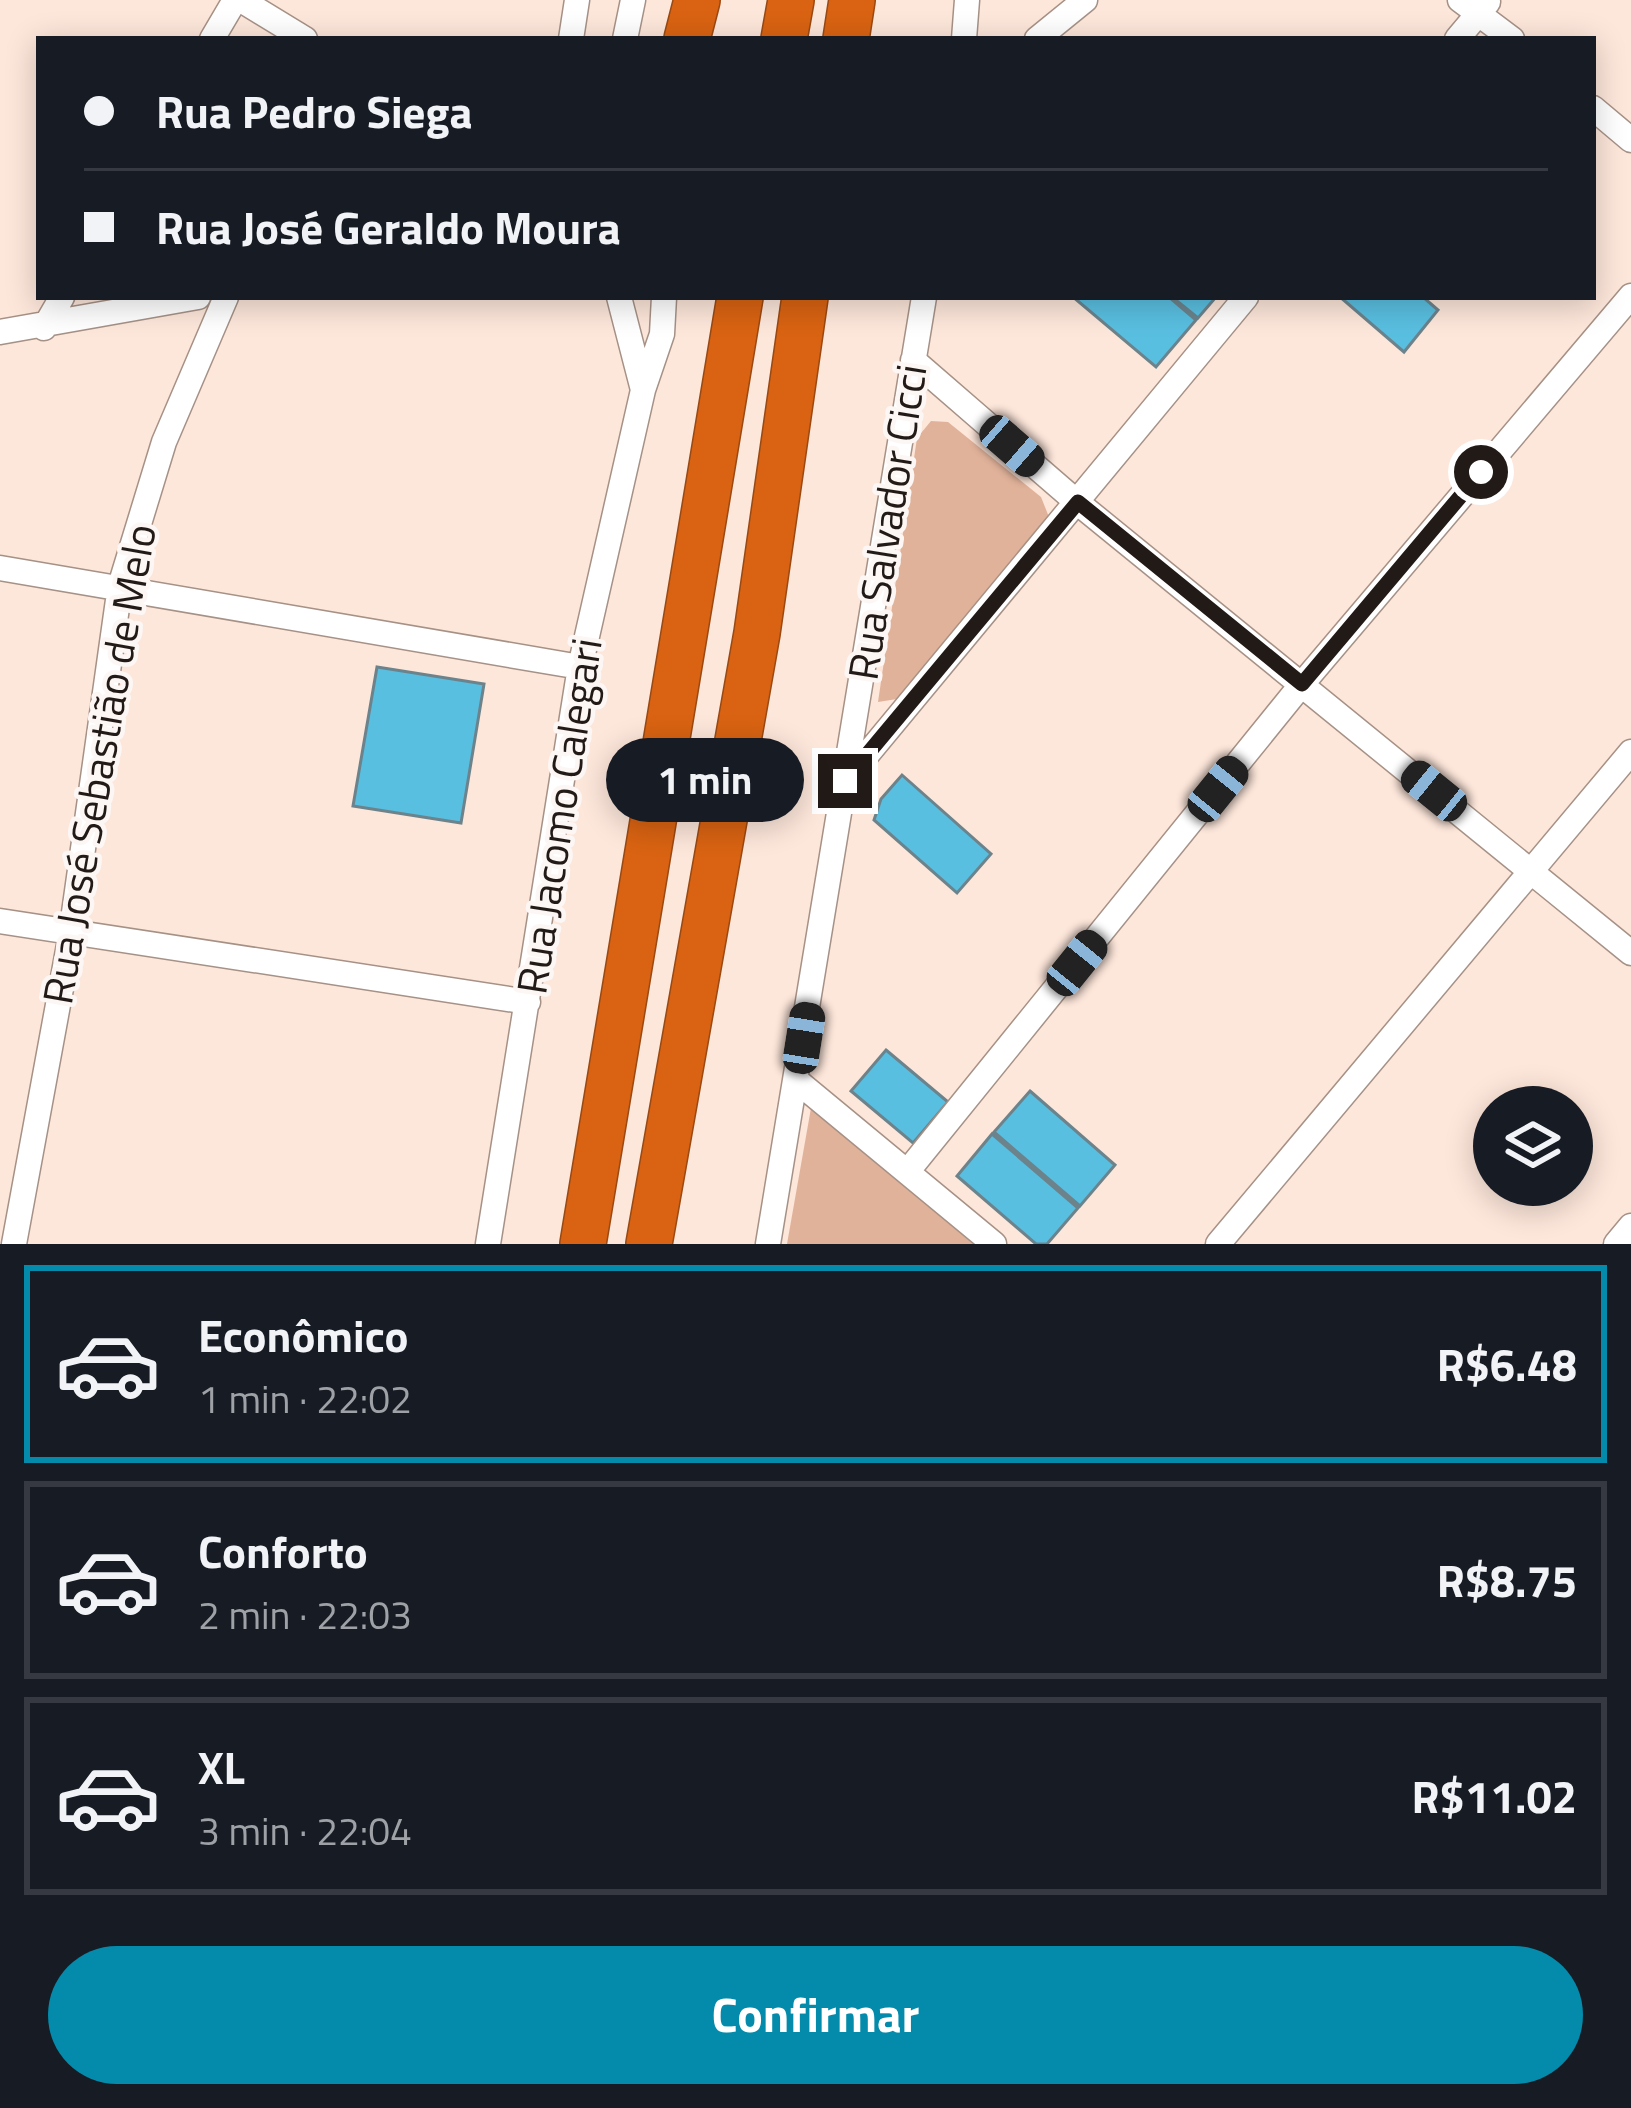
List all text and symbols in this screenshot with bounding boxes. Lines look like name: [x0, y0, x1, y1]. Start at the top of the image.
text: Rua Pedro Siega: [156, 77, 473, 145]
text: Rua José Geraldo Moura: [156, 193, 621, 261]
street label: Rua Salvador Cicci: [829, 360, 943, 684]
car: [973, 409, 1051, 483]
route start: [1454, 445, 1508, 499]
street label: Rua José Sebastião de Melo: [24, 519, 172, 1009]
street label: Rua Jacomo Calegari: [498, 633, 618, 998]
callout: 1 min: [605, 739, 803, 823]
text: 1 min: [658, 750, 752, 809]
car: [1181, 750, 1255, 828]
route end: [818, 754, 872, 808]
car: [1395, 754, 1473, 828]
car: [1040, 924, 1114, 1002]
car: [781, 1000, 827, 1076]
map controls: [1473, 1086, 1593, 1206]
button: layers: [1473, 1086, 1593, 1206]
text: Econômico: [198, 1301, 409, 1369]
icon: car: [54, 1310, 162, 1418]
text: R$6.48: [1437, 1330, 1577, 1398]
text: 1 min · 22:02: [198, 1369, 412, 1428]
text: Conforto: [198, 1517, 368, 1585]
icon: car: [54, 1526, 162, 1634]
text: R$8.75: [1437, 1546, 1577, 1614]
text: 2 min · 22:03: [198, 1585, 412, 1644]
text: XL: [198, 1733, 245, 1801]
icon: car: [54, 1742, 162, 1850]
text: R$11.02: [1412, 1762, 1577, 1830]
text: 3 min · 22:04: [198, 1801, 412, 1860]
button: Confirmar: [48, 1946, 1583, 2084]

